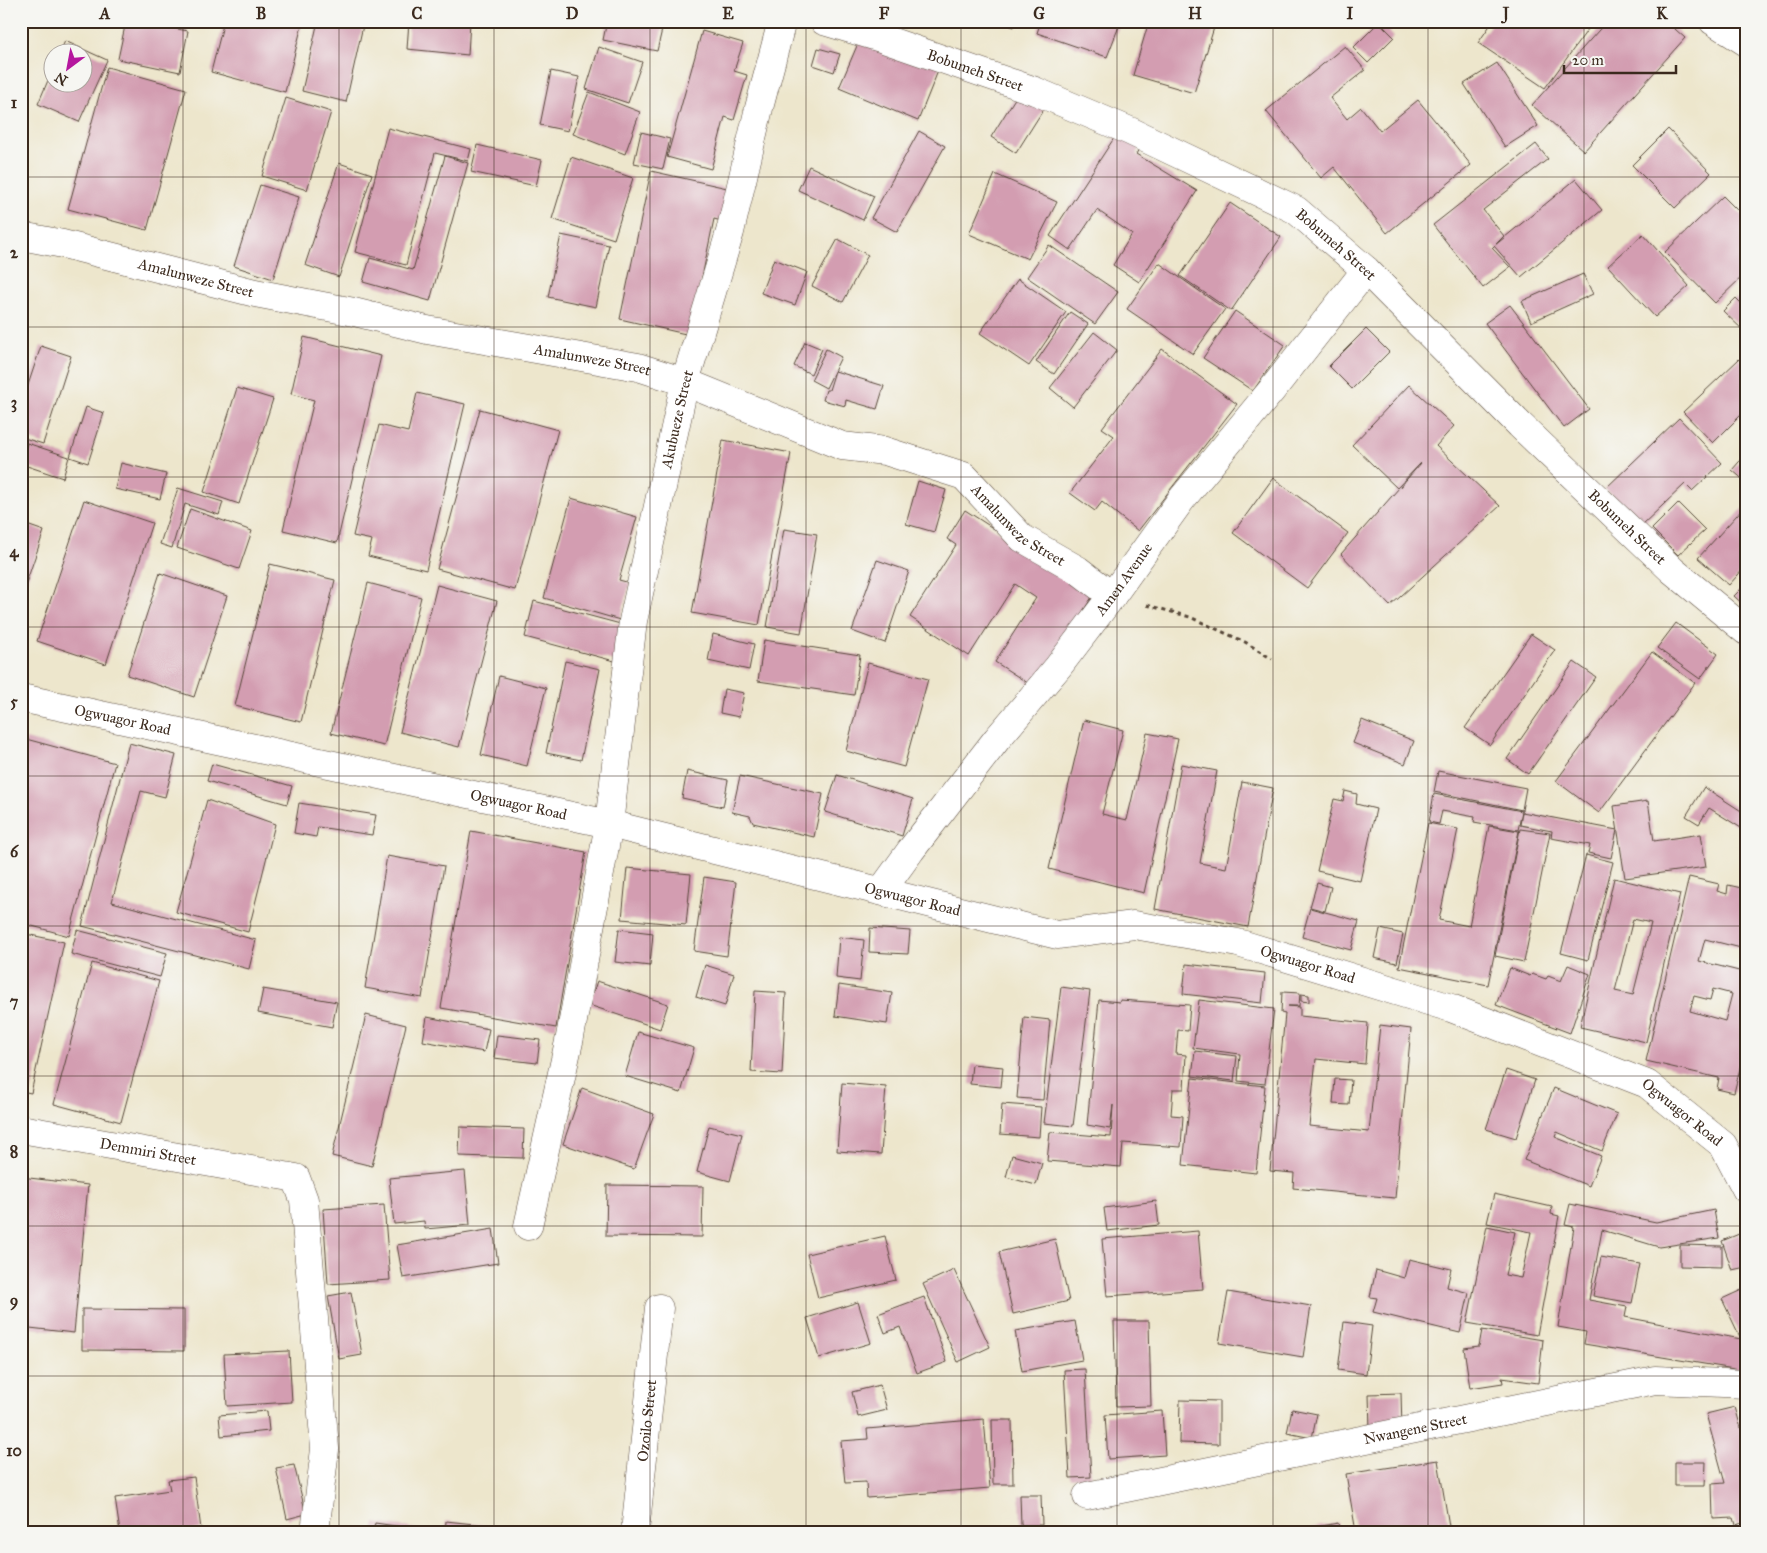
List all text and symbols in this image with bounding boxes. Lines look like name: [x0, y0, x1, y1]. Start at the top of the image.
text: A: [99, 4, 111, 23]
text: B: [256, 4, 266, 23]
text: C: [412, 4, 423, 23]
text: D: [566, 4, 579, 23]
text: E: [722, 4, 734, 23]
text: F: [879, 4, 890, 23]
text: G: [1033, 4, 1045, 23]
text: H: [1188, 4, 1202, 23]
text: I: [1347, 4, 1354, 23]
text: J: [1501, 4, 1510, 24]
text: K: [1656, 4, 1668, 23]
north arrow: [42, 42, 92, 92]
scale bar: [1564, 42, 1677, 74]
street label: Bobumeh Street: [925, 46, 1026, 95]
text: 20 m: [1572, 51, 1604, 69]
text: N: [52, 68, 71, 89]
text: 1: [11, 93, 18, 112]
street label: Bobumeh Street: [1292, 205, 1380, 284]
text: 2: [10, 243, 19, 262]
street label: Amalunweze Street: [135, 254, 256, 302]
street label: Amalunweze Street: [532, 340, 654, 380]
street label: Akubueze Street: [657, 367, 697, 471]
text: 3: [11, 393, 17, 413]
street label: Amalunweze Street: [967, 480, 1069, 570]
street label: Bobumeh Street: [1585, 486, 1670, 569]
street label: Amen Avenue: [1091, 539, 1156, 620]
text: 4: [10, 542, 20, 562]
text: 5: [10, 692, 18, 711]
street label: Ogwuagor Road: [73, 701, 173, 739]
street label: Ogwuagor Road: [469, 786, 569, 824]
text: 6: [10, 842, 19, 861]
street label: Ogwuagor Road: [863, 879, 963, 920]
street label: Ogwuagor Road: [1258, 941, 1358, 987]
text: 7: [10, 992, 19, 1011]
street label: Ogwuagor Road: [1638, 1074, 1726, 1150]
street label: Demmiri Street: [98, 1134, 198, 1169]
text: 8: [10, 1142, 18, 1161]
text: 9: [10, 1291, 18, 1311]
street label: Ozoilo Street: [634, 1378, 660, 1463]
street label: Nwangene Street: [1362, 1410, 1469, 1448]
text: 10: [6, 1441, 22, 1460]

